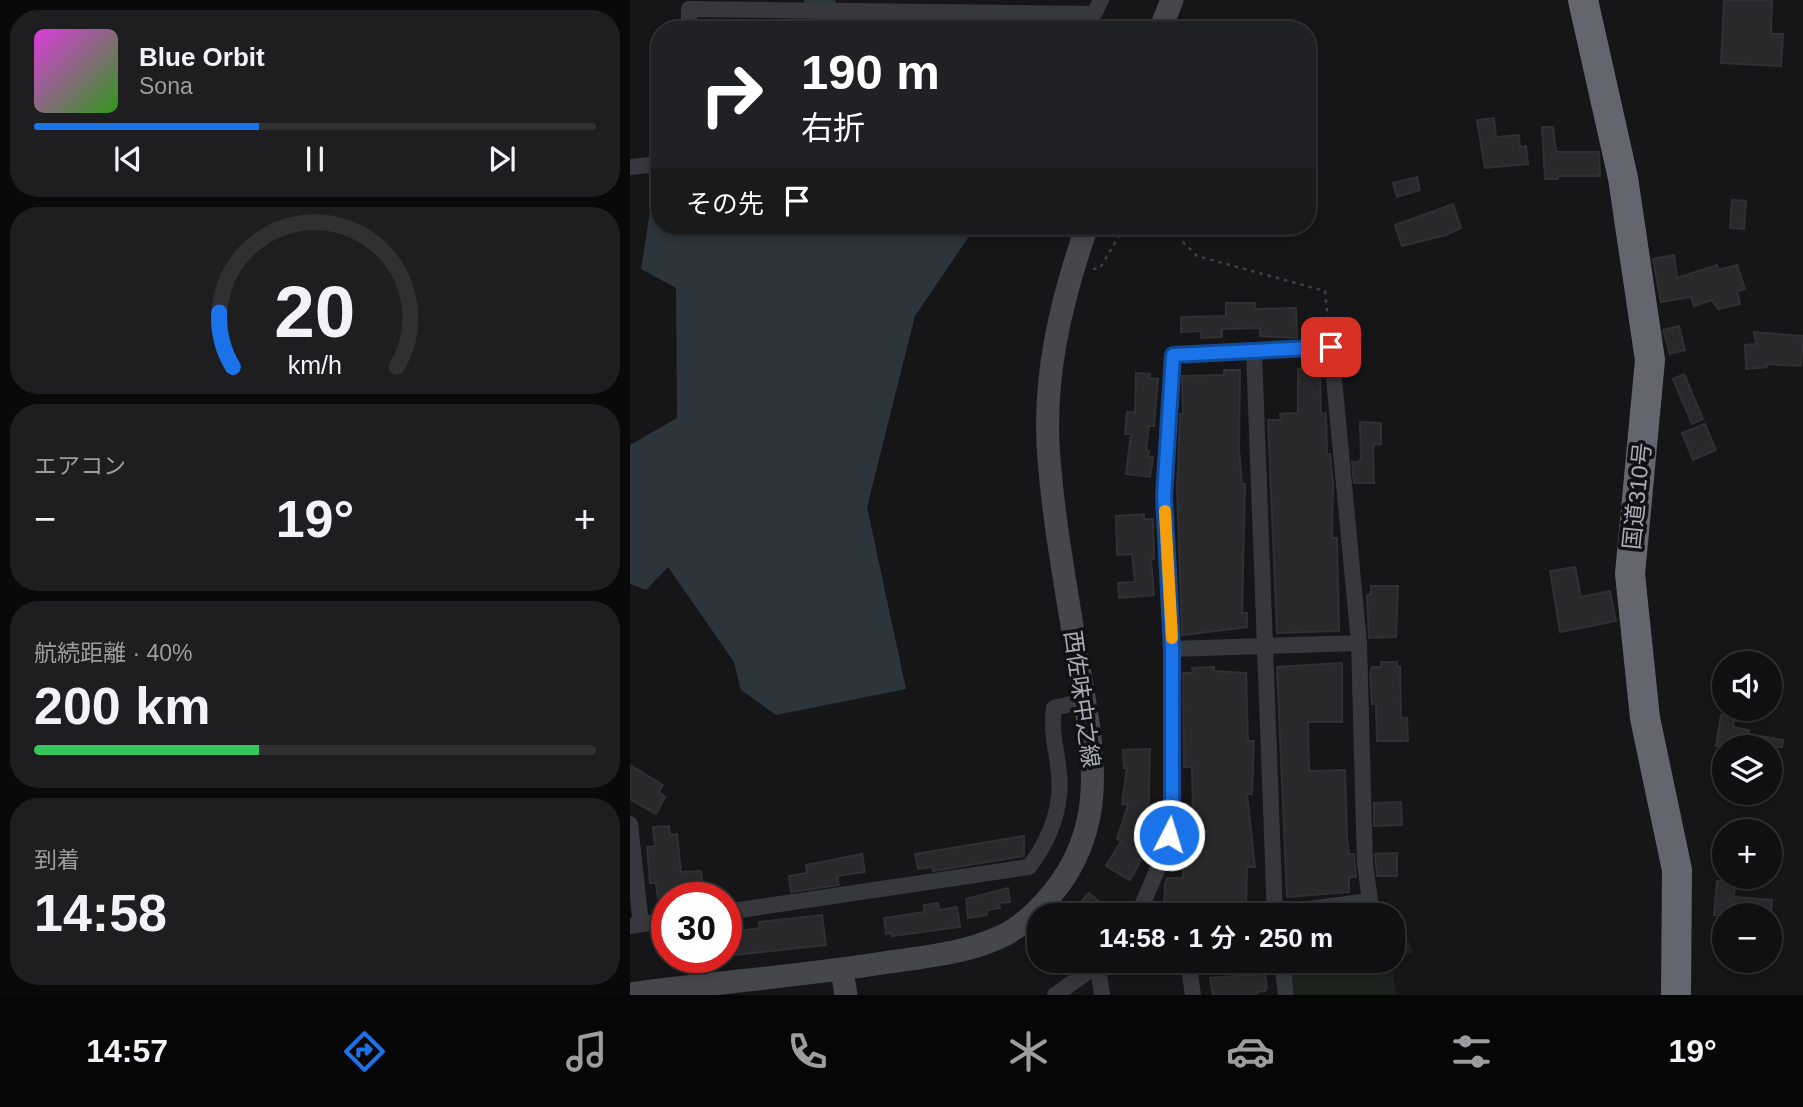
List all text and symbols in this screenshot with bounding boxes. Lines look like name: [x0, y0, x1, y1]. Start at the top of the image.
text: Blue Orbit: [139, 42, 265, 72]
text: 190 m: [801, 45, 940, 99]
icon: right: [686, 49, 777, 140]
text: Sona: [139, 73, 193, 99]
text: 右折: [801, 110, 865, 146]
icon: previous: [109, 140, 147, 178]
icon: pause: [296, 140, 334, 178]
icon: next: [483, 140, 521, 178]
icon: arrive: [778, 182, 816, 220]
text: その先: [686, 189, 764, 219]
text: 20: [275, 271, 355, 352]
pin: [1301, 317, 1361, 377]
icon: arrive: [1312, 328, 1350, 366]
text: km/h: [288, 350, 342, 378]
street label: 国道310号: [1618, 441, 1656, 551]
text: エアコン: [34, 453, 126, 479]
text: 19°: [276, 490, 354, 548]
text: −: [34, 498, 56, 540]
text: +: [574, 498, 596, 540]
street label: 西佐味中之線: [1060, 629, 1104, 769]
text: 航続距離 · 40%: [34, 640, 192, 666]
map controls: [1712, 651, 1782, 973]
button: sound: [1712, 651, 1782, 721]
text: 200 km: [34, 677, 210, 735]
button: layers: [1712, 735, 1782, 805]
position arrow: [1132, 798, 1206, 872]
button: +: [1712, 819, 1782, 889]
text: 到着: [34, 847, 80, 873]
speed limit sign: 30: [651, 882, 742, 973]
text: 14:58: [34, 884, 167, 942]
button: −: [1712, 903, 1782, 973]
text: 14:58 · 1 分 · 250 m: [1099, 923, 1333, 953]
icon: directions: [340, 1027, 389, 1076]
icon: music: [562, 1027, 611, 1076]
icon: phone: [783, 1027, 832, 1076]
icon: climate: [1004, 1027, 1053, 1076]
icon: car: [1226, 1027, 1275, 1076]
icon: filters: [1447, 1027, 1496, 1076]
text: 14:57: [86, 1033, 168, 1069]
text: 19°: [1668, 1033, 1717, 1069]

